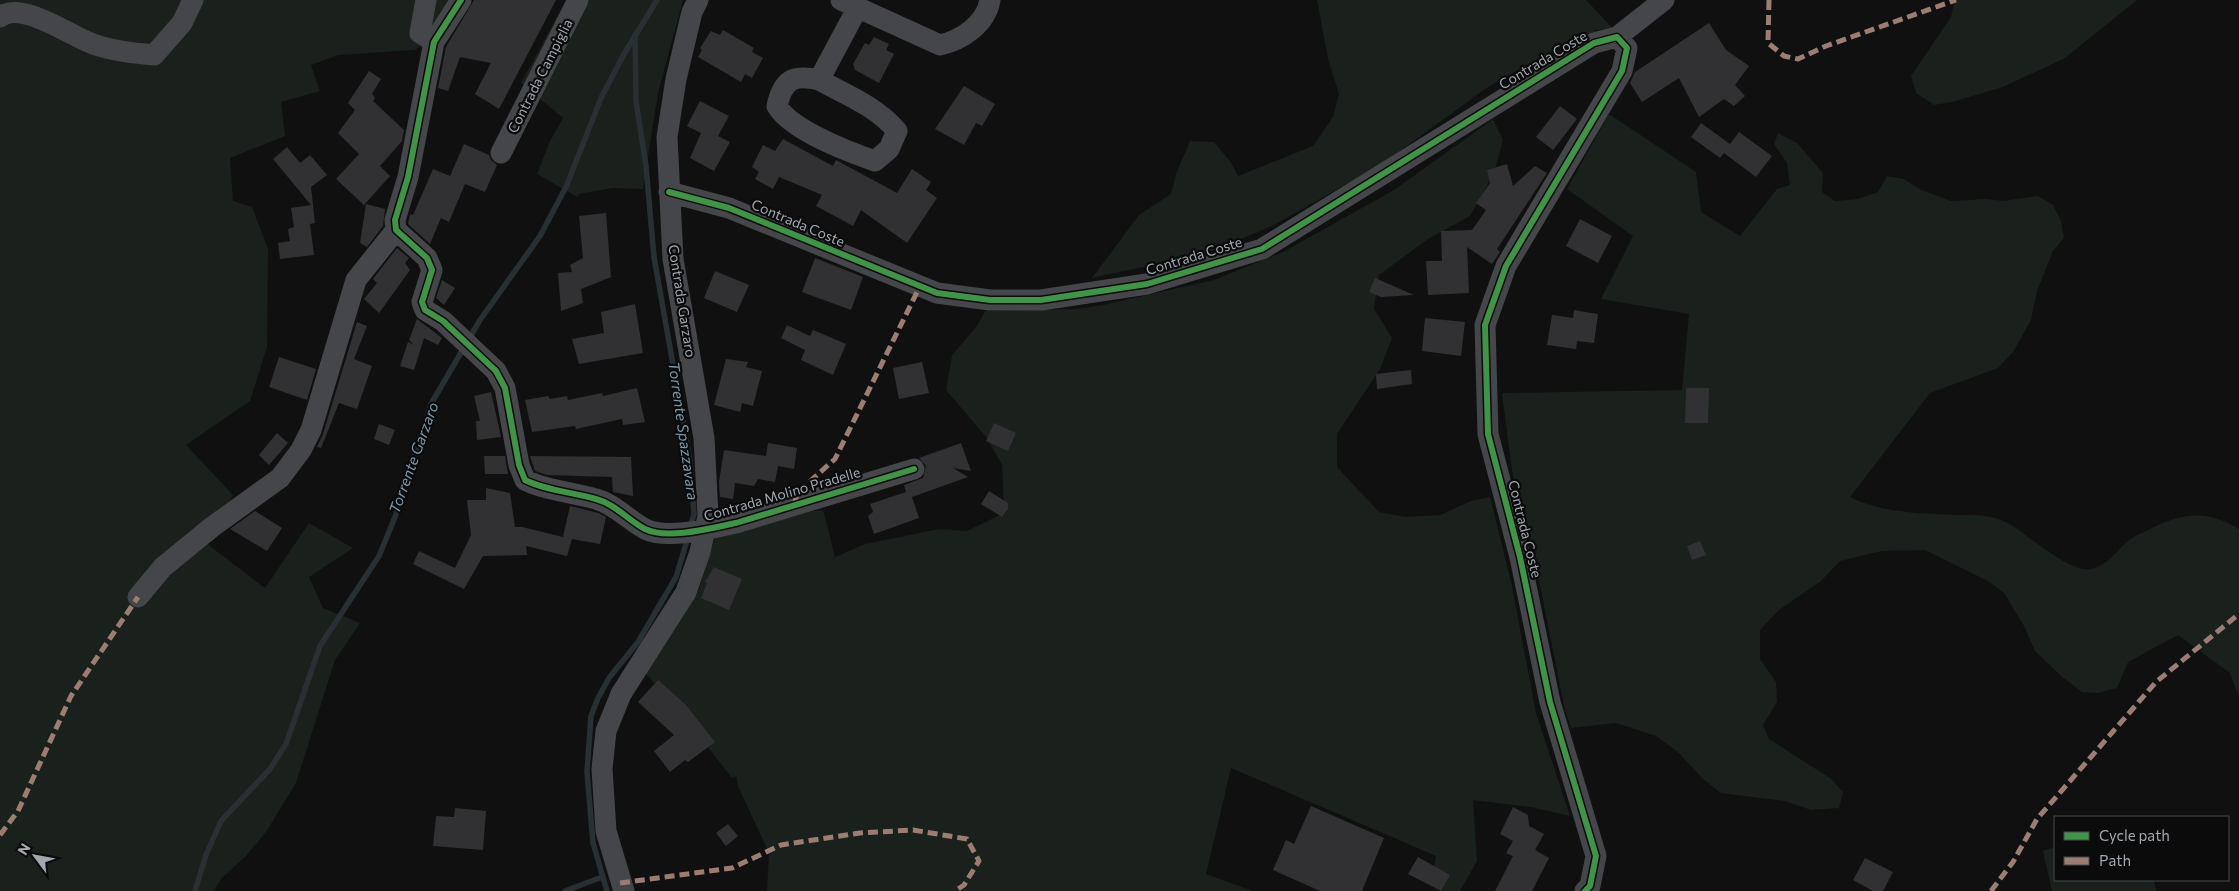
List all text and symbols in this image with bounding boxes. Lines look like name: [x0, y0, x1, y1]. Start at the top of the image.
street label: Contrada Campiglia: [503, 16, 576, 136]
street label: Contrada Coste: [1496, 27, 1590, 93]
street label: Contrada Coste: [749, 195, 847, 250]
street label: Contrada Coste: [1144, 233, 1244, 278]
street label: Contrada Garzaro: [665, 243, 700, 358]
water label: Torrente Spazzavara: [665, 361, 703, 501]
water label: Torrente Garzaro: [385, 399, 442, 516]
street label: Contrada Molino Pradelle: [702, 463, 862, 524]
street label: Contrada Coste: [1505, 478, 1546, 579]
legend: [2054, 816, 2229, 881]
text: Cycle path: [2099, 826, 2170, 844]
north arrow: [10, 831, 60, 881]
text: N: [14, 840, 34, 858]
text: Path: [2099, 851, 2131, 869]

